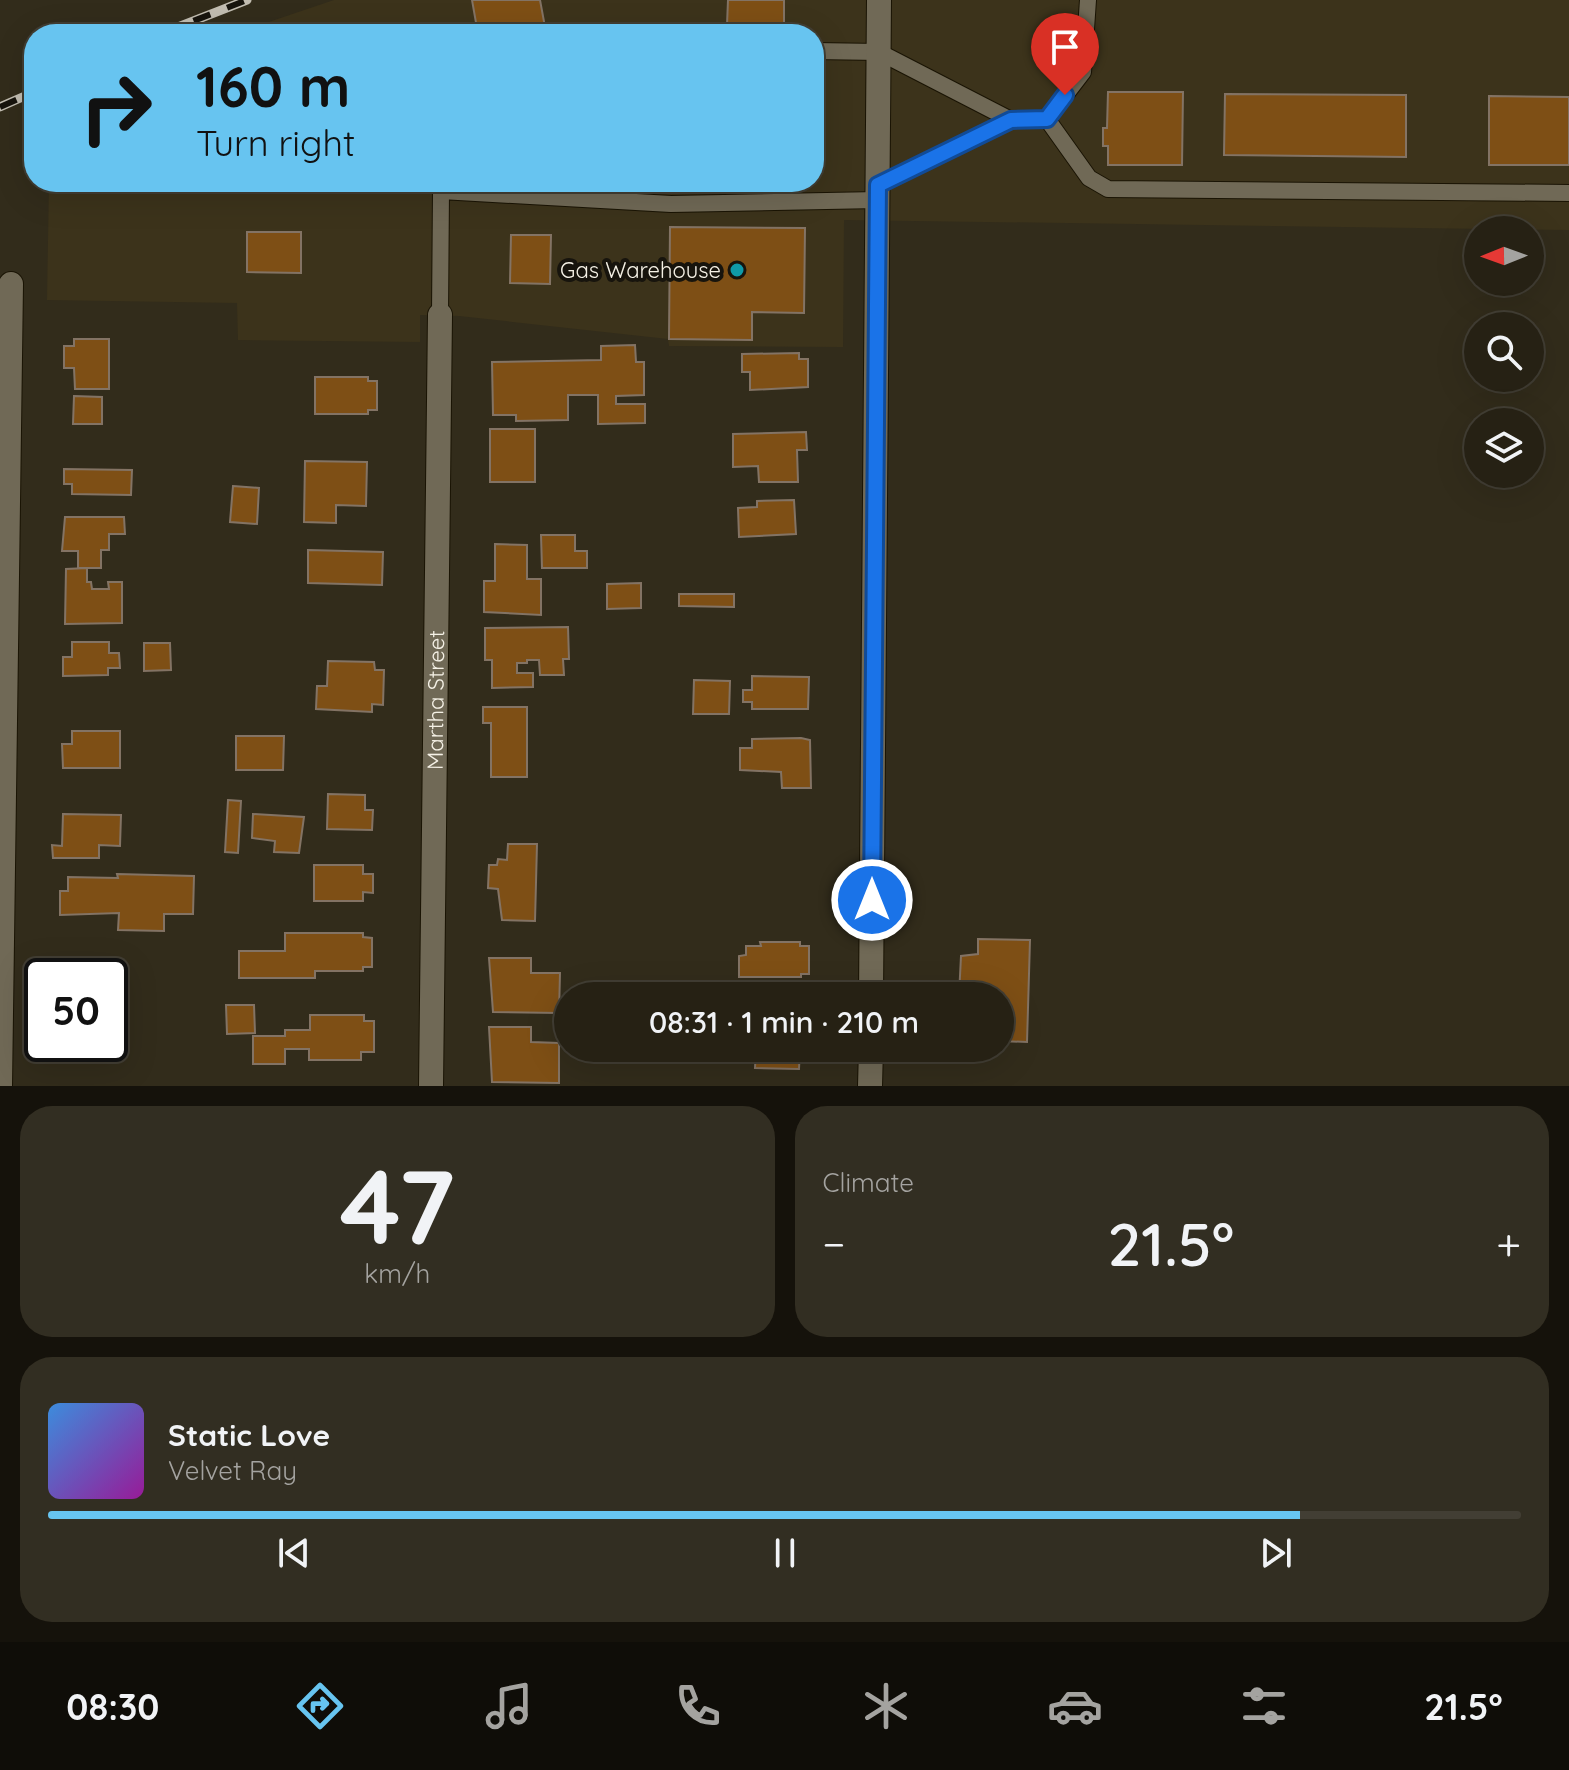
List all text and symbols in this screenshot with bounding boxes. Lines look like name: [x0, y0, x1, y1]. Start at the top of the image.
pin: [1031, 13, 1099, 95]
icon: arrive: [1043, 25, 1087, 69]
text: 160 m: [196, 51, 350, 121]
icon: right: [64, 56, 168, 160]
text: Turn right: [196, 120, 355, 165]
north arrow: [1464, 216, 1544, 296]
map controls: [1464, 216, 1544, 488]
place label: Gas Warehouse: [560, 256, 721, 284]
marker: Gas Warehouse: [728, 261, 746, 279]
button: search: [1464, 312, 1544, 392]
button: layers: [1464, 408, 1544, 488]
street label: Martha Street: [421, 630, 450, 770]
position arrow: [830, 858, 914, 942]
speed limit sign: 50: [24, 958, 128, 1062]
text: 08:31 · 1 min · 210 m: [649, 1003, 919, 1041]
text: 47: [340, 1140, 455, 1270]
text: Climate: [823, 1166, 914, 1199]
text: 21.5°: [1107, 1206, 1234, 1281]
text: −: [823, 1216, 845, 1271]
text: +: [1496, 1216, 1521, 1271]
text: km/h: [364, 1257, 430, 1290]
text: Static Love: [168, 1416, 330, 1454]
text: Velvet Ray: [168, 1454, 297, 1487]
icon: previous: [272, 1531, 316, 1575]
icon: pause: [763, 1531, 807, 1575]
icon: next: [1254, 1531, 1298, 1575]
icon: directions: [292, 1678, 348, 1734]
icon: music: [481, 1678, 537, 1734]
icon: phone: [670, 1678, 726, 1734]
icon: climate: [858, 1678, 914, 1734]
icon: car: [1047, 1678, 1103, 1734]
icon: filters: [1236, 1678, 1292, 1734]
text: 08:30: [66, 1684, 159, 1729]
text: 21.5°: [1424, 1684, 1503, 1729]

